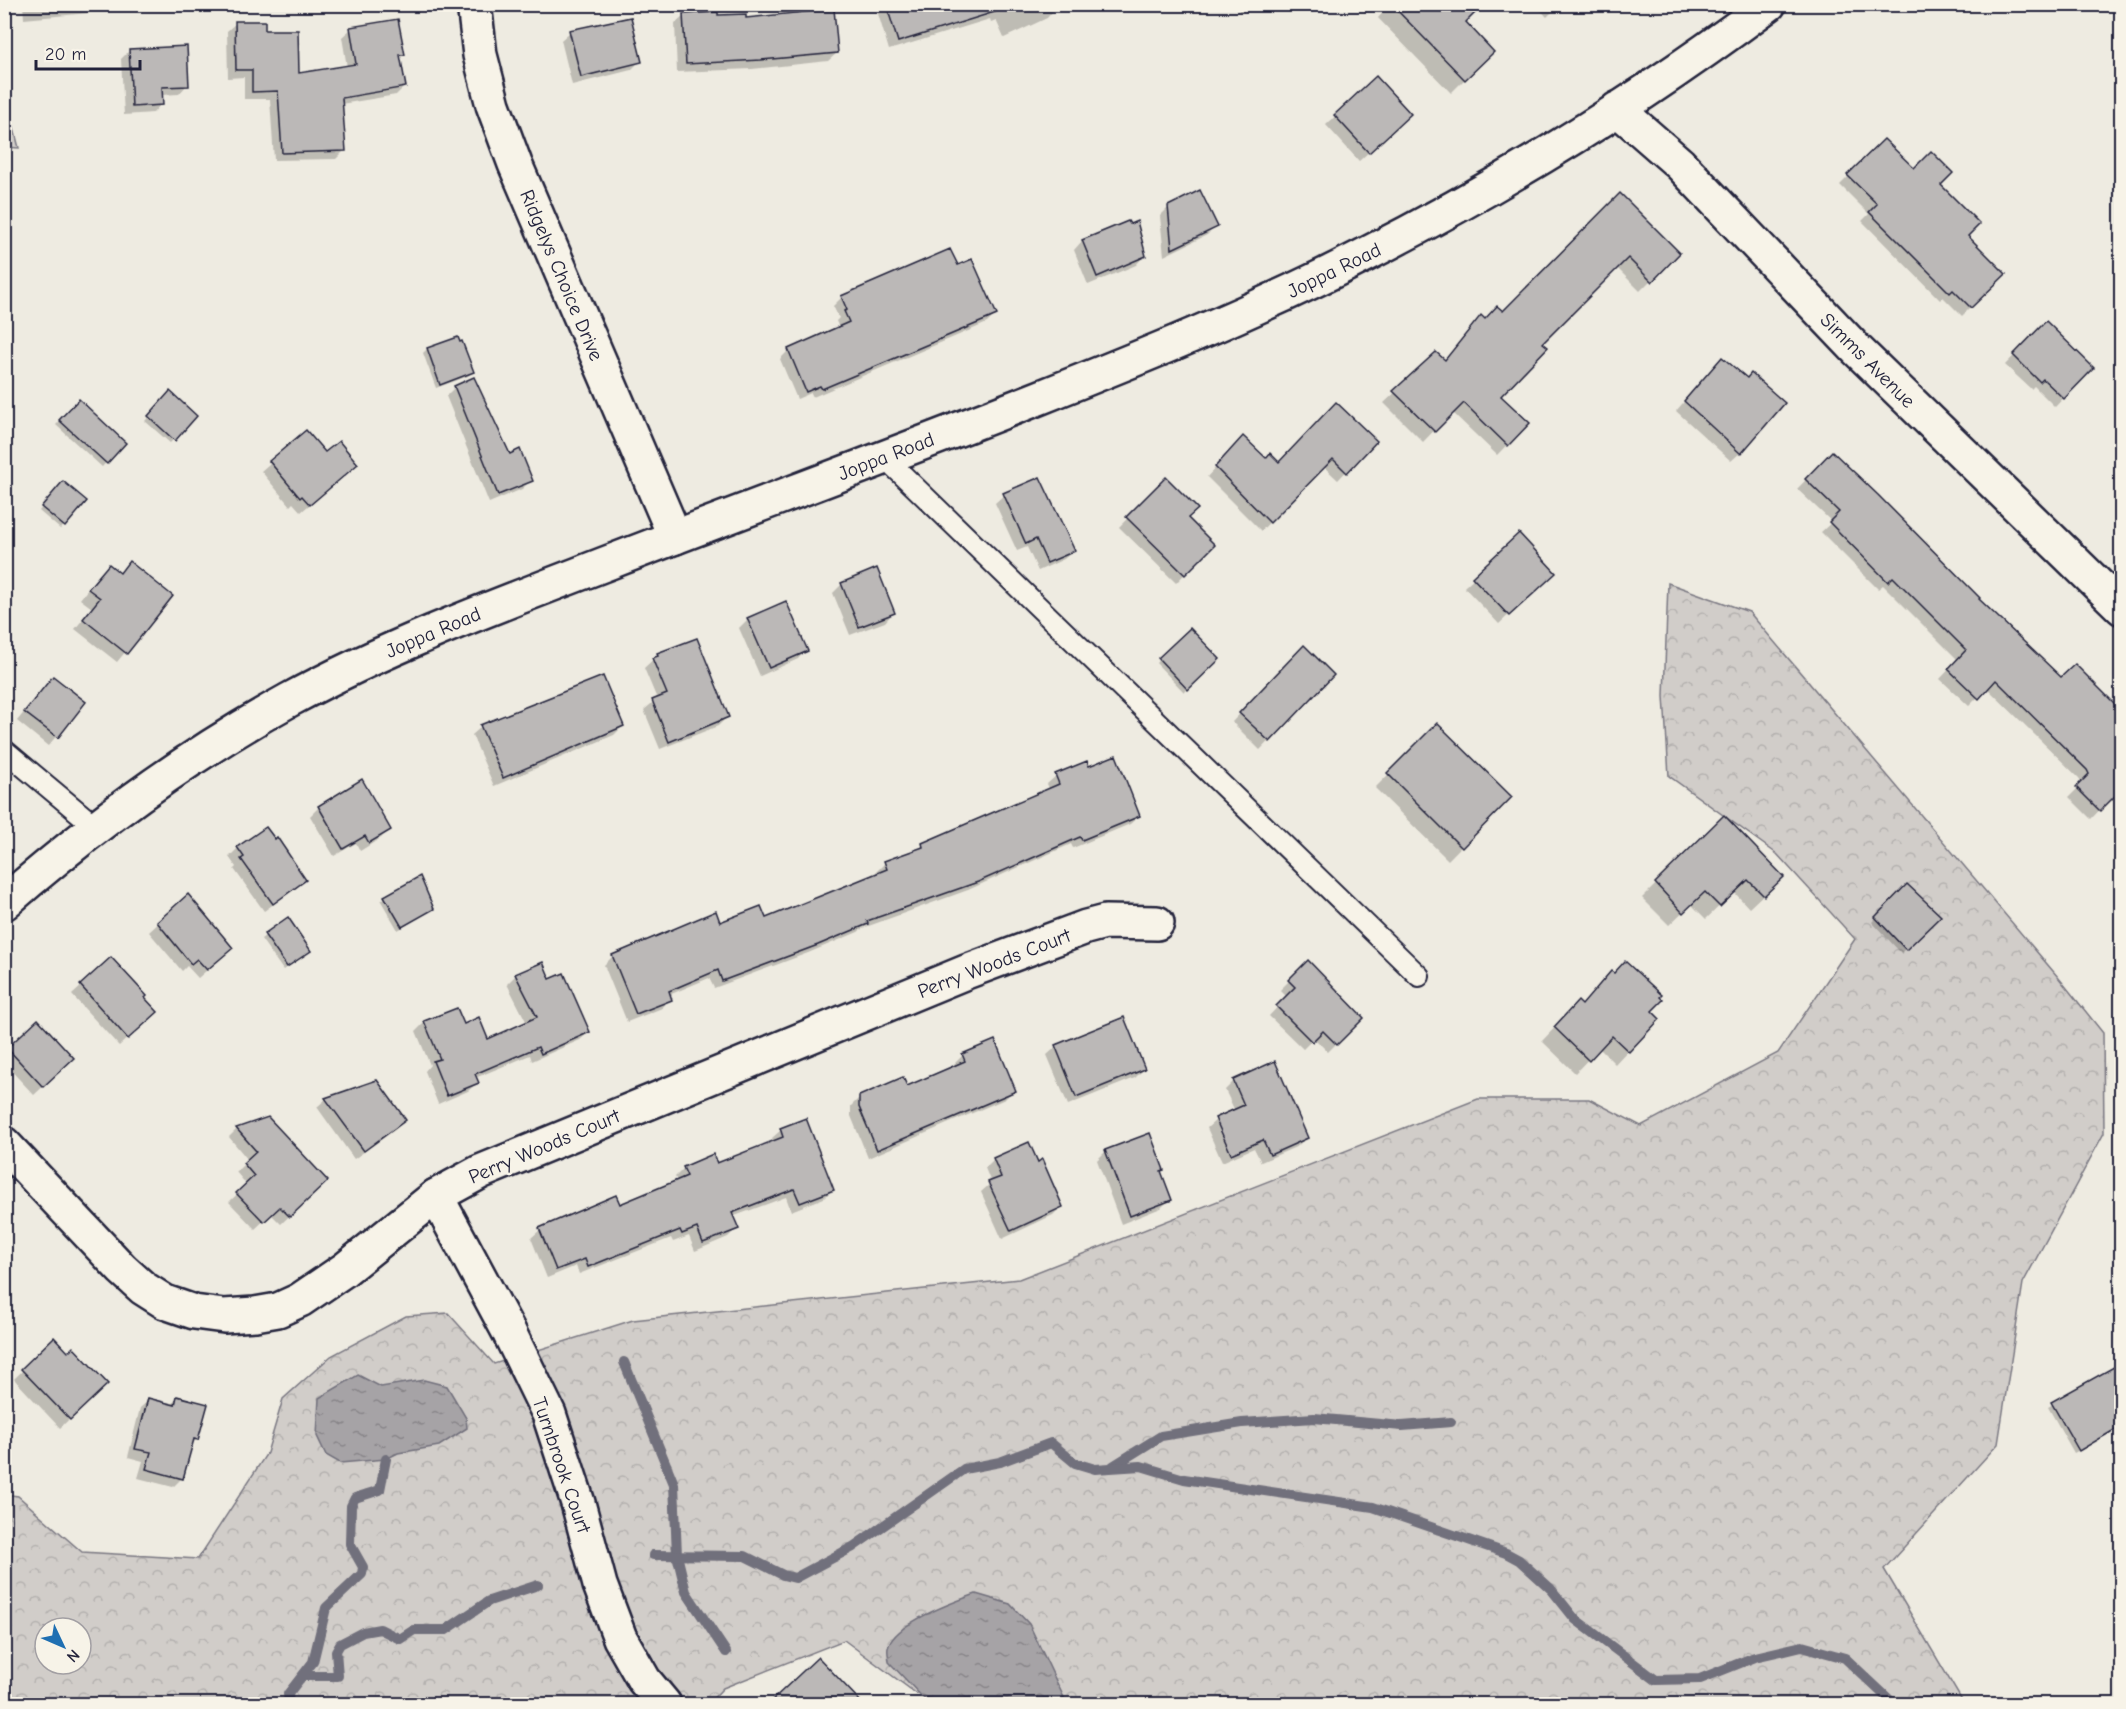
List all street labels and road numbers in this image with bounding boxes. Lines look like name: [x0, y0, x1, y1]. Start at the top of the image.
street label: Ridgelys Choice Drive: [515, 186, 608, 364]
street label: Joppa Road: [1284, 238, 1385, 303]
street label: Simms Avenue: [1815, 308, 1920, 413]
street label: Joppa Road: [835, 428, 938, 485]
street label: Joppa Road: [382, 602, 484, 663]
street label: Perry Woods Court: [914, 923, 1075, 1003]
street label: Perry Woods Court: [465, 1104, 624, 1189]
street label: Turnbrook Court: [528, 1394, 596, 1537]

